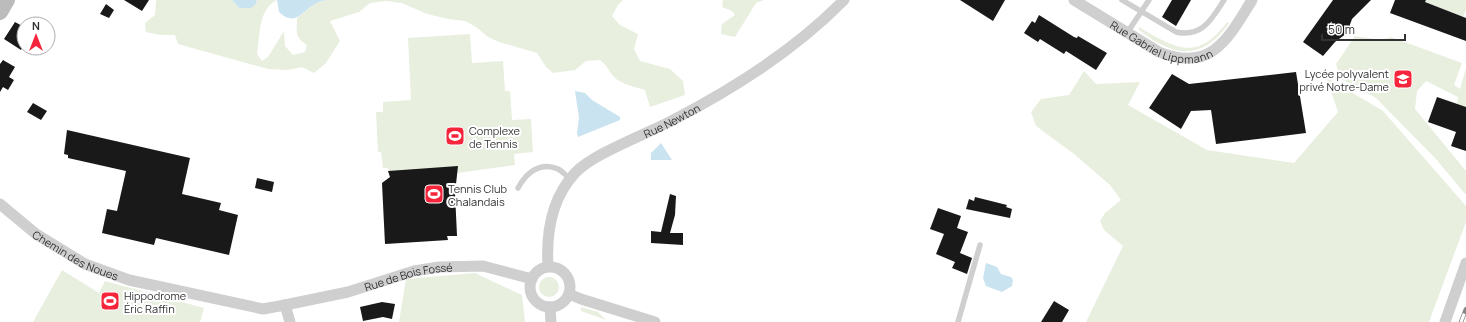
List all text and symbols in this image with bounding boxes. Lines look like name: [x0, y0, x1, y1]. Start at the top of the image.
north arrow: [16, 16, 56, 56]
scale bar: [1322, 16, 1405, 42]
street label: Rue Gabriel Lippmann: [1108, 17, 1215, 66]
text: N: [32, 18, 40, 33]
text: 50 m: [1328, 21, 1355, 38]
place label: Lycée polyvalent privé Notre-Dame: [1299, 66, 1390, 94]
school or university icon: Lycée polyvalent privé Notre-Dame: [1392, 68, 1414, 90]
street label: Rue Newton: [641, 100, 702, 141]
place label: Complexe de Tennis: [469, 123, 521, 151]
sports icon: Complexe de Tennis: [444, 125, 466, 147]
place label: Tennis Club Chalandais: [448, 181, 508, 209]
sports icon: Tennis Club Chalandais: [423, 183, 445, 205]
street label: Chemin des Noues: [30, 226, 121, 283]
street label: Rue de Bois Fossé: [362, 259, 453, 294]
place label: Hippodrome Éric Raffin: [124, 288, 187, 316]
sports icon: Hippodrome Éric Raffin: [99, 290, 121, 312]

